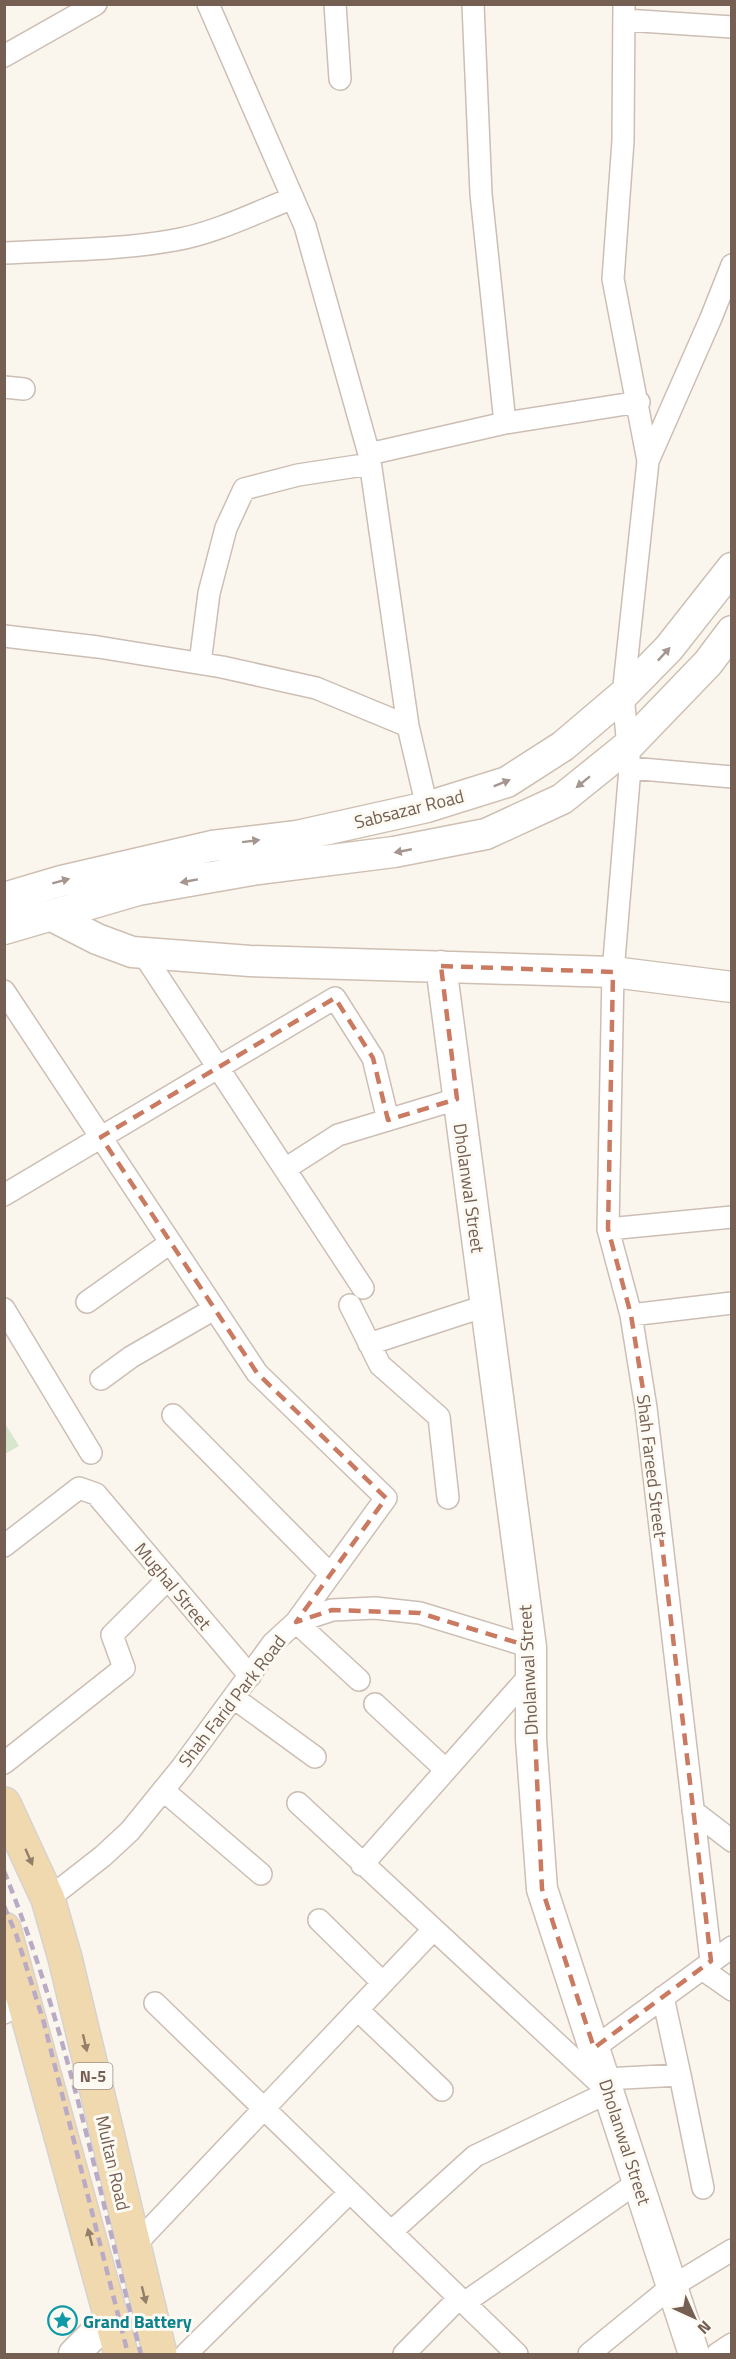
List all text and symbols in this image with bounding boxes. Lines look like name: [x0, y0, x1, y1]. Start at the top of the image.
one-way arrow: [657, 646, 671, 661]
one-way arrow: [575, 776, 591, 789]
one-way arrow: [493, 778, 511, 788]
street label: Sabsazar Road: [351, 782, 467, 836]
one-way arrow: [242, 837, 261, 846]
one-way arrow: [394, 847, 413, 856]
one-way arrow: [52, 876, 70, 885]
one-way arrow: [180, 877, 199, 886]
street label: Dholanwal Street: [447, 1121, 492, 1255]
street label: Shah Fareed Street: [630, 1393, 674, 1540]
street label: Mughal Street: [128, 1536, 218, 1636]
street label: Dholanwal Street: [511, 1603, 545, 1736]
street label: Shah Farid Park Road: [172, 1629, 292, 1773]
one-way arrow: [24, 1849, 33, 1866]
one-way arrow: [81, 2034, 91, 2052]
road number: N-5: [74, 2063, 112, 2089]
street label: Dholanwal Street: [592, 2076, 658, 2209]
street label: Multan Road: [89, 2113, 137, 2213]
one-way arrow: [85, 2228, 94, 2246]
one-way arrow: [139, 2285, 149, 2304]
north arrow: [664, 2287, 724, 2347]
place icon: Grand Battery: [46, 2305, 78, 2337]
place label: Grand Battery: [83, 2308, 192, 2335]
text: N: [692, 2315, 717, 2340]

